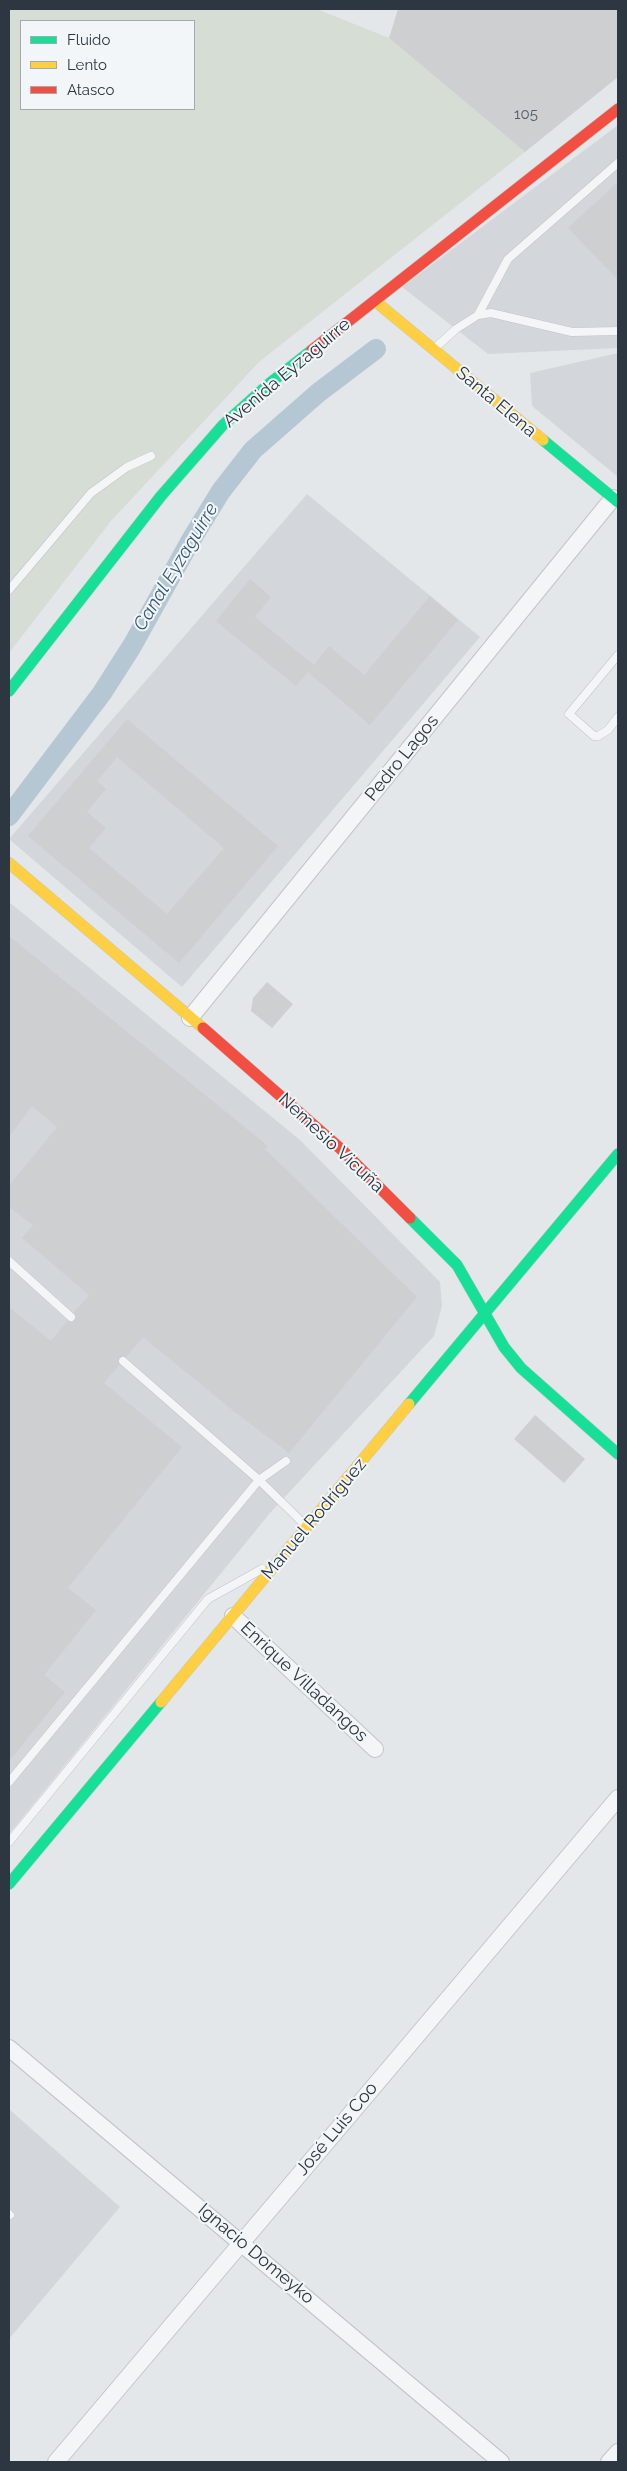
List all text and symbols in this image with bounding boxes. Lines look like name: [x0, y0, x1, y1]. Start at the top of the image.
legend: [20, 20, 195, 110]
text: Fluido: [67, 31, 110, 49]
text: Lento: [67, 56, 107, 74]
text: Atasco: [67, 81, 114, 99]
house number: 105: [514, 105, 538, 123]
street label: Avenida Eyzaguirre: [219, 314, 355, 432]
street label: Santa Elena: [451, 362, 541, 442]
water label: Canal Eyzaguirre: [129, 499, 223, 635]
street label: Pedro Lagos: [361, 710, 443, 806]
street label: Nemesio Vicuña: [274, 1089, 388, 1197]
street label: Manuel Rodríguez: [257, 1454, 371, 1584]
street label: Enrique Villadangos: [236, 1617, 372, 1747]
street label: José Luis Coo: [292, 2078, 382, 2180]
street label: Ignacio Domeyko: [194, 2199, 318, 2309]

